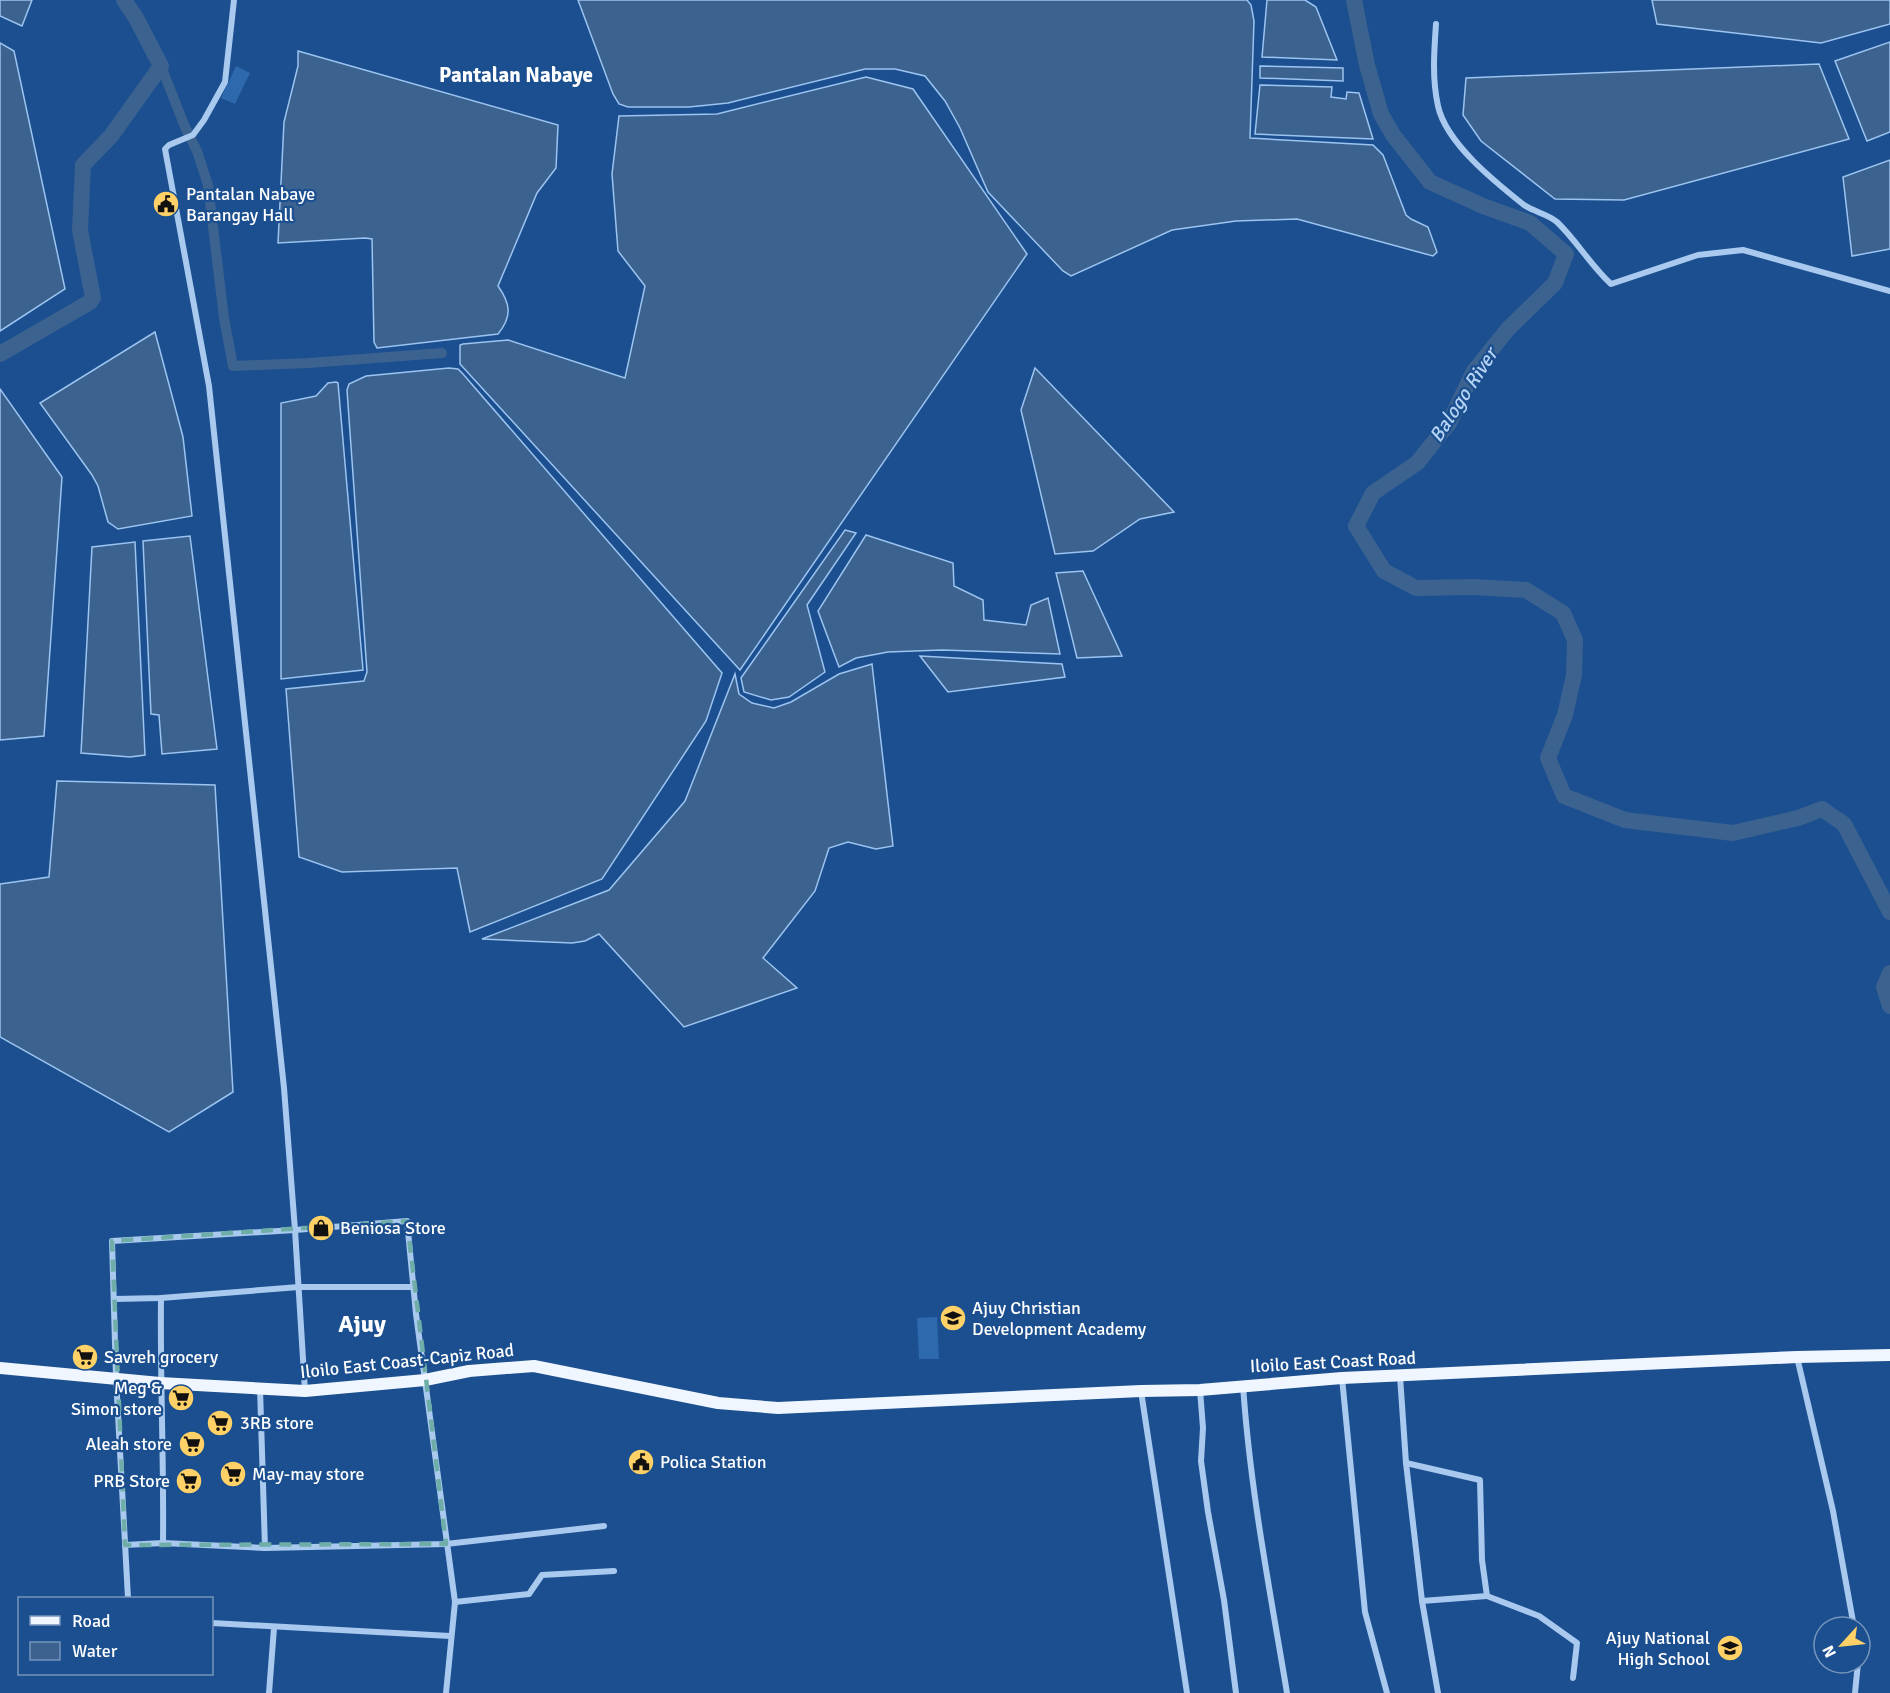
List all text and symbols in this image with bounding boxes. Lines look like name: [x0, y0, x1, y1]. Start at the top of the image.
district label: Pantalan Nabaye: [439, 62, 593, 88]
place label: Pantalan Nabaye Barangay Hall: [186, 183, 315, 226]
public building icon: Pantalan Nabaye Barangay Hall: [151, 189, 181, 219]
water label: Balogo River: [1424, 341, 1505, 447]
shop icon: Beniosa Store: [306, 1213, 336, 1243]
place label: Beniosa Store: [340, 1217, 446, 1239]
place label: Ajuy Christian Development Academy: [972, 1297, 1147, 1340]
school or university icon: Ajuy Christian Development Academy: [938, 1303, 968, 1333]
district label: Ajuy: [338, 1309, 386, 1339]
street label: Iloilo East Coast-Capiz Road: [299, 1339, 515, 1383]
supermarket icon: Savreh grocery: [70, 1342, 100, 1372]
place label: Savreh grocery: [104, 1346, 219, 1368]
street label: Iloilo East Coast Road: [1249, 1347, 1417, 1377]
place label: Meg & Simon store: [71, 1377, 162, 1420]
supermarket icon: Meg & Simon store: [166, 1383, 196, 1413]
supermarket icon: 3RB store: [205, 1408, 235, 1438]
place label: 3RB store: [240, 1412, 314, 1434]
supermarket icon: Aleah store: [177, 1429, 207, 1459]
place label: Aleah store: [86, 1433, 172, 1455]
public building icon: Polica Station: [626, 1447, 656, 1477]
place label: Polica Station: [660, 1451, 766, 1473]
supermarket icon: May-may store: [218, 1459, 248, 1489]
place label: May-may store: [252, 1463, 364, 1485]
supermarket icon: PRB Store: [174, 1466, 204, 1496]
place label: PRB Store: [93, 1470, 170, 1492]
legend: [18, 1597, 213, 1675]
text: Road: [72, 1610, 111, 1632]
north arrow: [1812, 1615, 1872, 1675]
place label: Ajuy National High School: [1606, 1627, 1710, 1670]
school or university icon: Ajuy National High School: [1715, 1633, 1745, 1663]
text: Water: [72, 1640, 118, 1662]
text: N: [1818, 1642, 1841, 1661]

